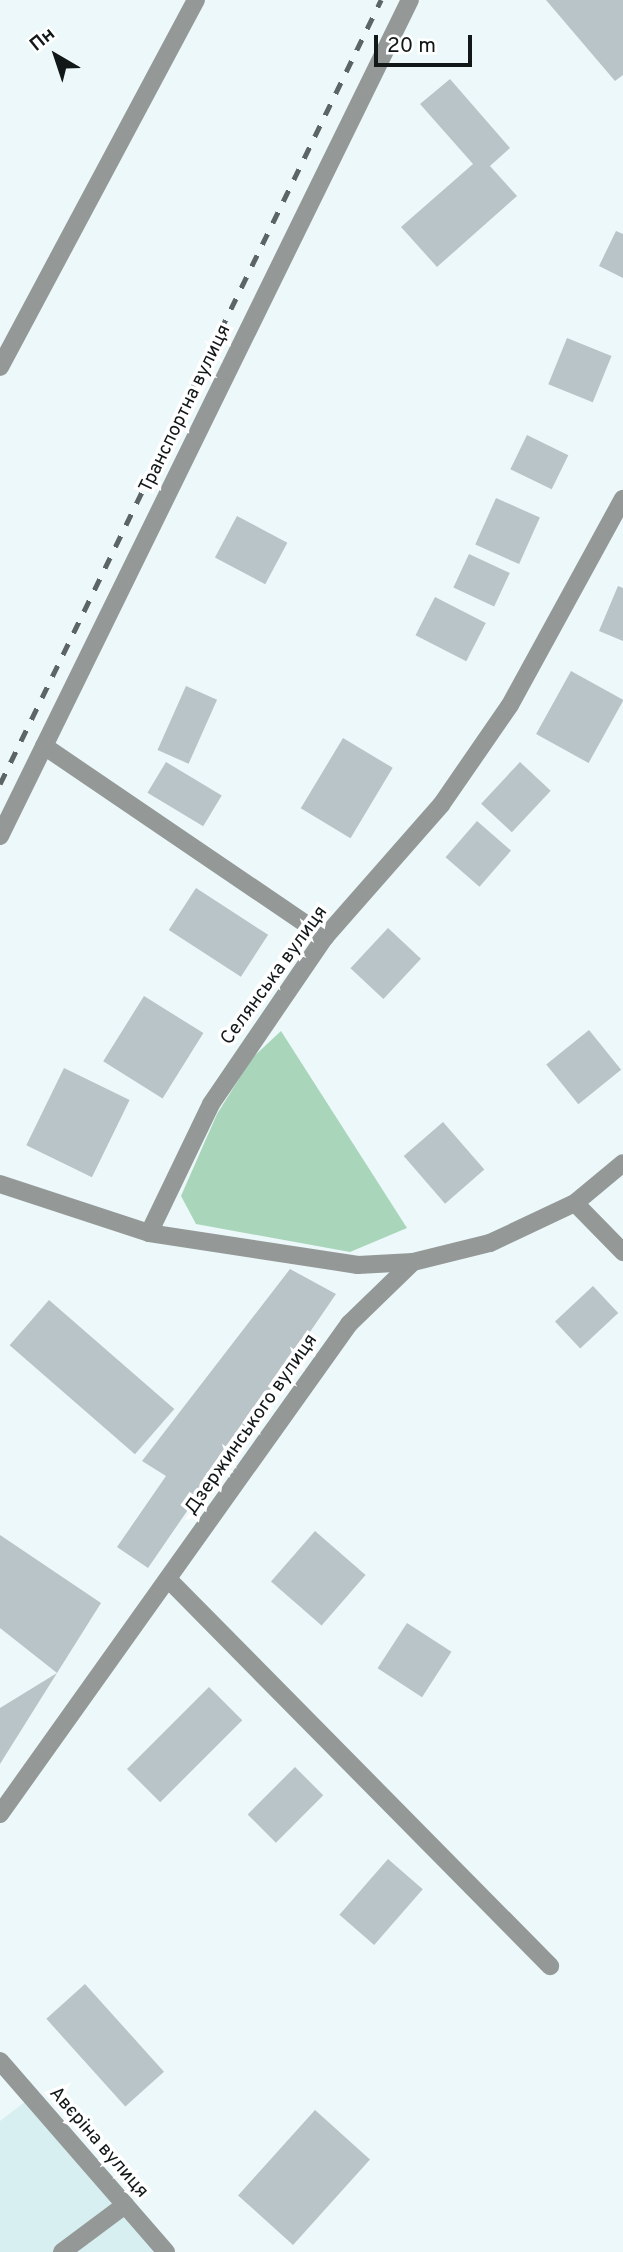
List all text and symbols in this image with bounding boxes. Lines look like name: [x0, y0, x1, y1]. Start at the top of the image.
north arrow: [21, 21, 91, 91]
scale bar: [378, 21, 476, 65]
text: Пн: [25, 22, 60, 57]
text: 20 m: [387, 33, 436, 60]
street label: Транспортна вулиця: [135, 321, 237, 497]
street label: Селянська вулиця: [217, 902, 333, 1050]
street label: Дзержинського вулиця: [181, 1330, 323, 1520]
street label: Авєріна вулиця: [44, 2083, 152, 2203]

